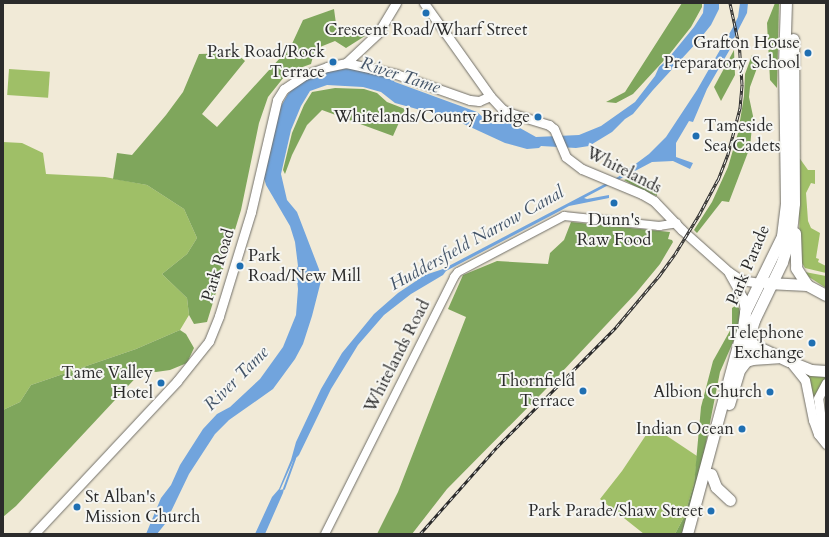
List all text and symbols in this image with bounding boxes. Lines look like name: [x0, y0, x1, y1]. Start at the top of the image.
marker: Crescent Road/Wharf Street: [421, 8, 431, 18]
place label: Crescent Road/Wharf Street: [325, 20, 527, 40]
place label: Grafton House Preparatory School: [663, 33, 800, 73]
place label: Park Road/Rock Terrace: [207, 42, 325, 82]
marker: Grafton House Preparatory School: [803, 48, 813, 58]
water label: River Tame: [357, 53, 443, 99]
marker: Park Road/Rock Terrace: [328, 57, 338, 67]
place label: Whitelands/County Bridge: [334, 107, 530, 127]
marker: Whitelands/County Bridge: [533, 112, 543, 122]
place label: Tameside Sea Cadets: [704, 116, 780, 156]
marker: Tameside Sea Cadets: [691, 131, 701, 141]
street label: Whitelands: [583, 142, 665, 198]
water label: Huddersfield Narrow Canal: [386, 182, 568, 296]
marker: Dunn's Raw Food: [609, 198, 619, 208]
place label: Dunn's Raw Food: [577, 210, 651, 250]
street label: Park Parade: [722, 222, 774, 308]
street label: Park Road: [197, 226, 239, 304]
place label: Park Road/New Mill: [248, 246, 361, 286]
marker: Park Road/New Mill: [235, 261, 245, 271]
street label: Whitelands Road: [360, 296, 434, 416]
place label: Telephone Exchange: [727, 323, 804, 363]
marker: Telephone Exchange: [807, 338, 817, 348]
water label: River Tame: [200, 342, 274, 416]
place label: Tame Valley Hotel: [61, 363, 153, 403]
place label: Thornfield Terrace: [497, 371, 575, 411]
marker: Tame Valley Hotel: [156, 378, 166, 388]
place label: Albion Church: [653, 382, 762, 402]
marker: Thornfield Terrace: [578, 386, 588, 396]
marker: Albion Church: [765, 387, 775, 397]
place label: Indian Ocean: [636, 419, 734, 439]
marker: Indian Ocean: [737, 424, 747, 434]
place label: St Alban's Mission Church: [85, 487, 200, 527]
place label: Park Parade/Shaw Street: [528, 501, 703, 521]
marker: St Alban's Mission Church: [72, 502, 82, 512]
marker: Park Parade/Shaw Street: [706, 506, 716, 516]

